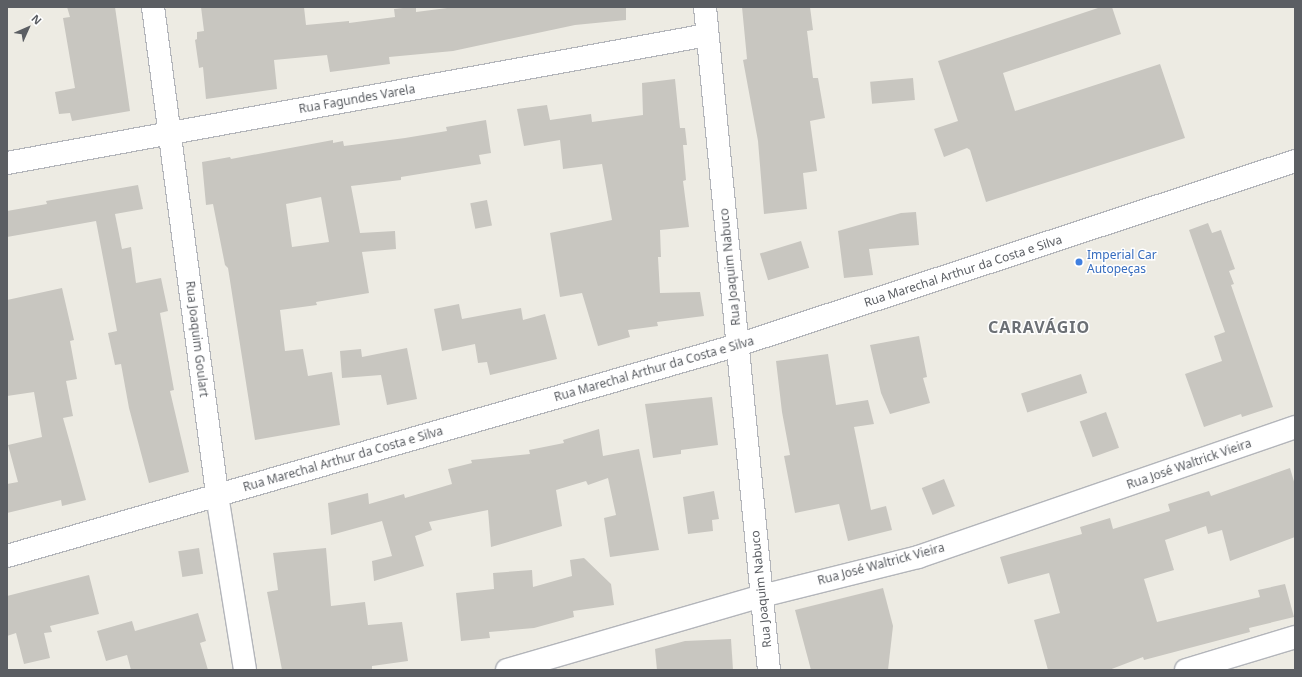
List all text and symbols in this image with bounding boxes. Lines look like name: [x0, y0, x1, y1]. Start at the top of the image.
north arrow: [8, 8, 48, 48]
text: N: [28, 11, 45, 28]
street label: Rua Fagundes Varela: [298, 82, 416, 116]
street label: Rua Joaquim Nabuco: [717, 208, 743, 326]
street label: Rua Marechal Arthur da Costa e Silva: [862, 232, 1064, 310]
place label: Imperial Car Autopeças: [1087, 248, 1157, 276]
marker: Imperial Car Autopeças: [1074, 257, 1084, 267]
street label: Rua Joaquim Goulart: [183, 280, 211, 398]
district label: CARAVÁGIO: [988, 317, 1090, 337]
street label: Rua Marechal Arthur da Costa e Silva: [552, 334, 756, 404]
street label: Rua Marechal Arthur da Costa e Silva: [241, 424, 445, 494]
street label: Rua José Waltrick Vieira: [1125, 436, 1253, 492]
street label: Rua Joaquim Nabuco: [748, 530, 774, 648]
street label: Rua José Waltrick Vieira: [816, 540, 946, 588]

